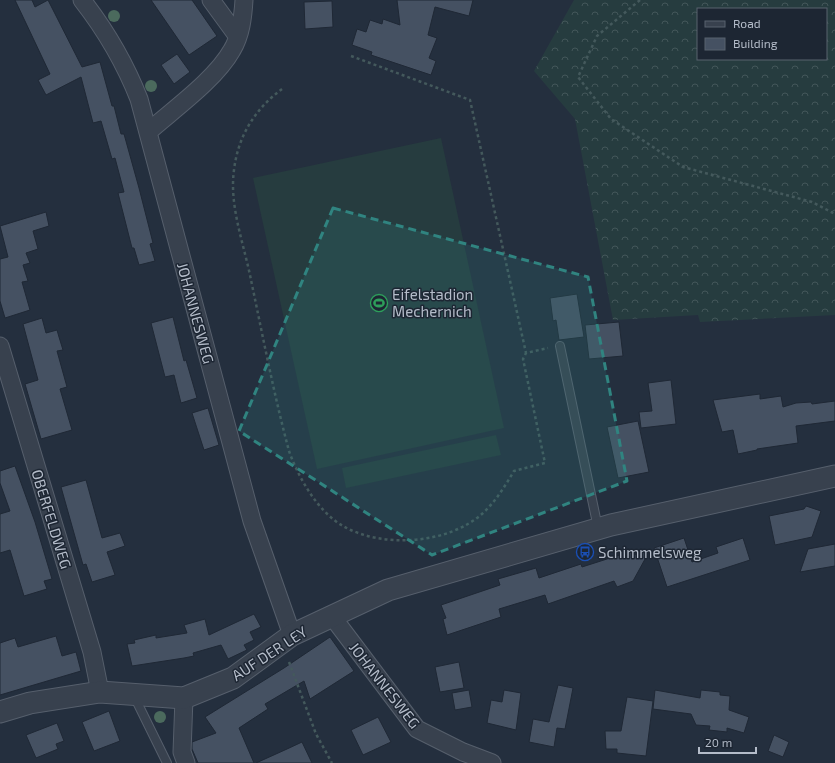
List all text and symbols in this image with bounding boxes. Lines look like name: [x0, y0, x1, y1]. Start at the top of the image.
legend: [697, 8, 827, 60]
text: Road: [733, 16, 761, 30]
text: Building: [733, 36, 778, 50]
street label: JOHANNESWEG: [174, 260, 218, 366]
place label: Eifelstadion Mechernich: [392, 285, 473, 320]
sports icon: Eifelstadion Mechernich: [369, 293, 389, 313]
street label: OBERFELDWEG: [28, 467, 76, 571]
bus stop icon: Schimmelsweg: [575, 542, 595, 562]
place label: Schimmelsweg: [598, 543, 702, 561]
street label: AUF DER LEY: [228, 622, 310, 684]
street label: JOHANNESWEG: [346, 638, 424, 732]
scale bar: [699, 729, 756, 755]
text: 20 m: [705, 735, 732, 749]

